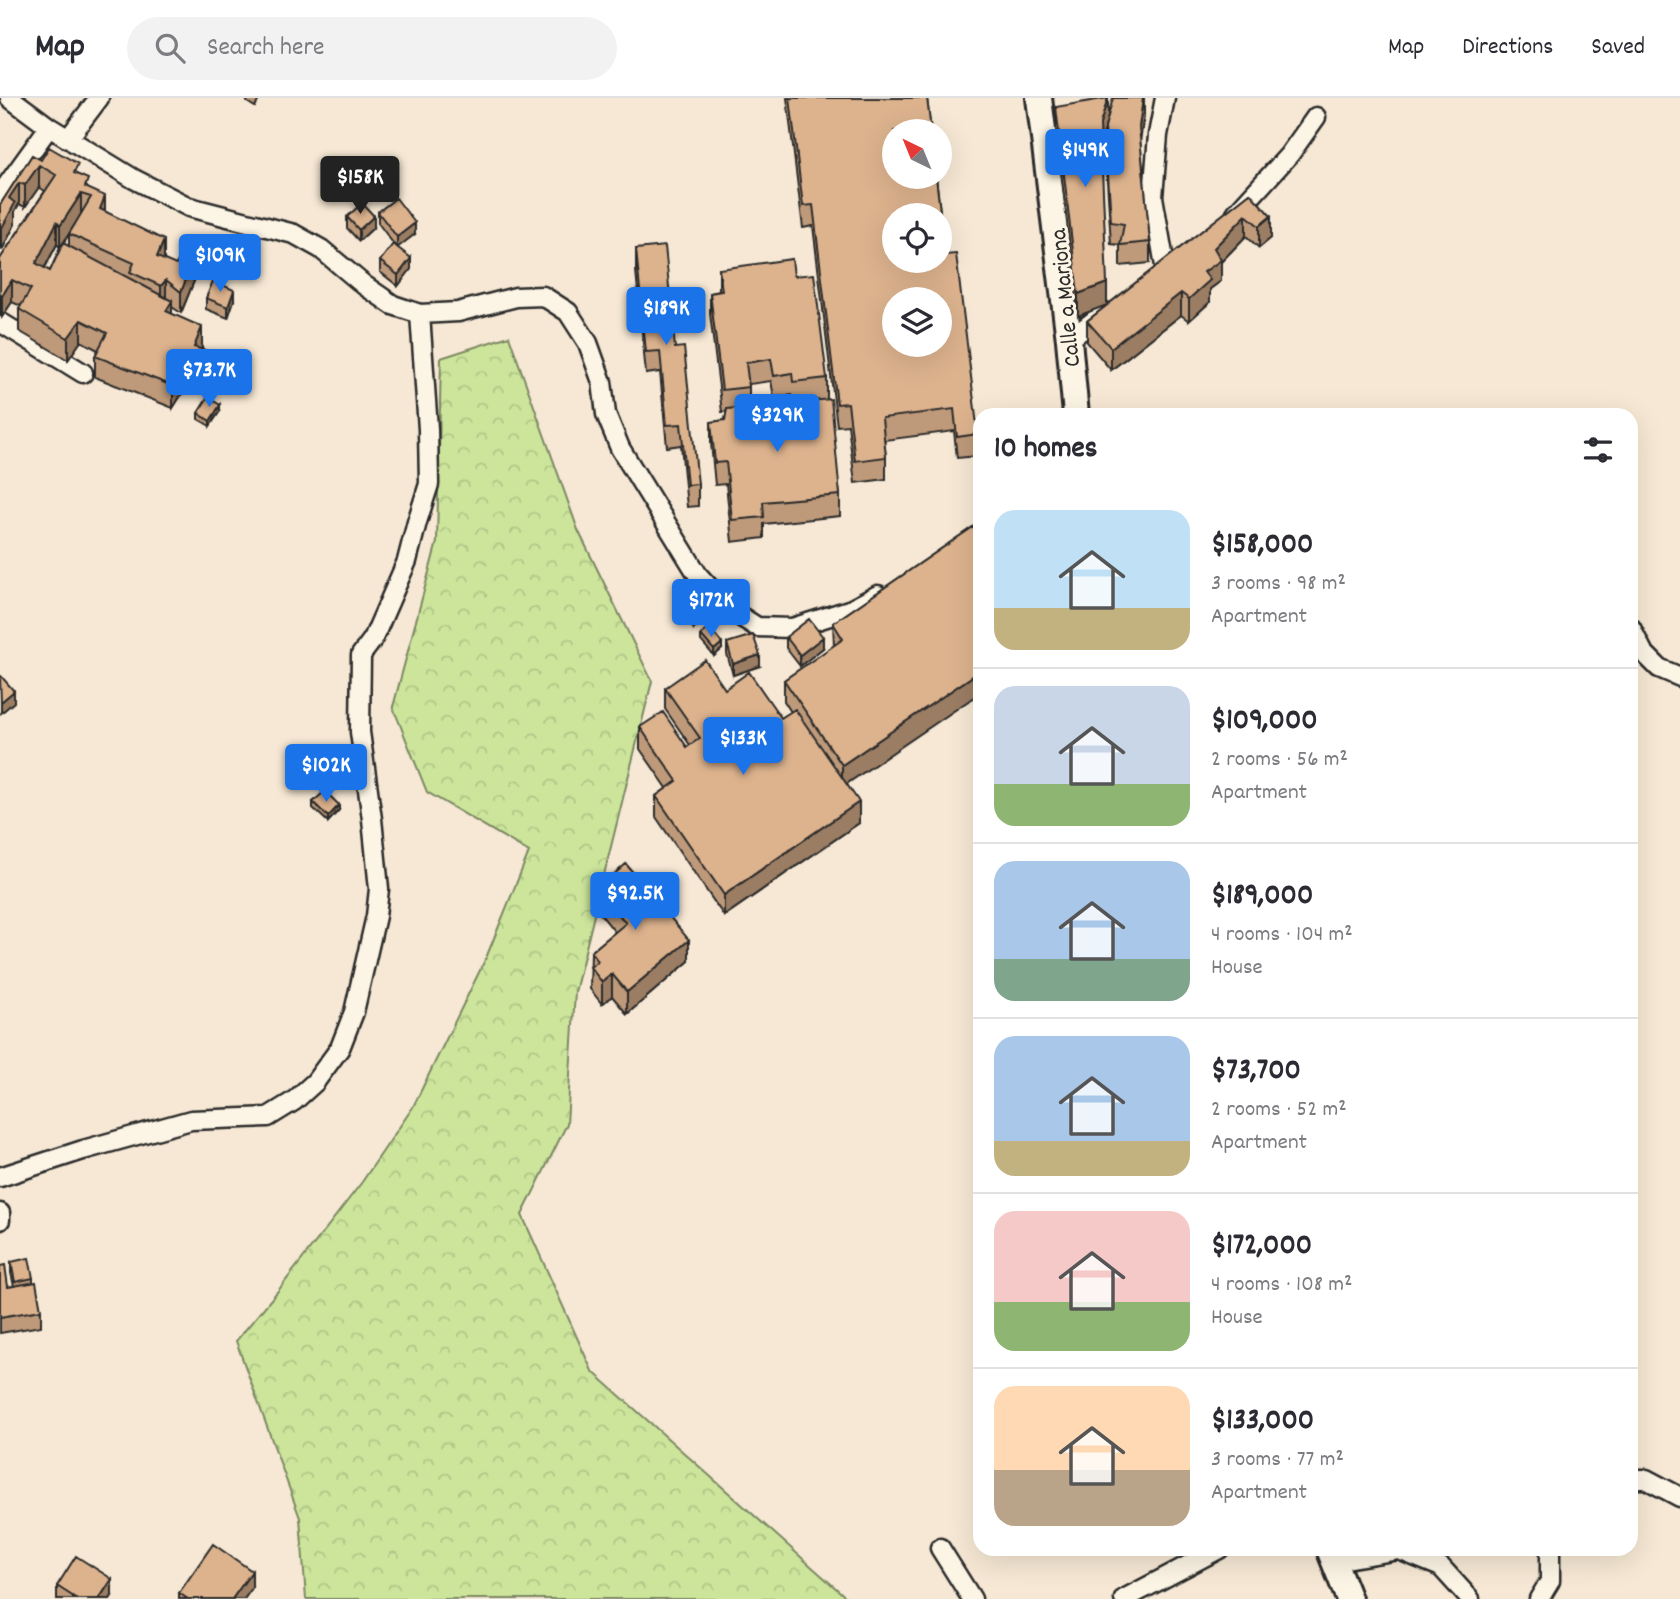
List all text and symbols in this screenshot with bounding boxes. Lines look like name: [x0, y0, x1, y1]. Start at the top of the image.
search box: [127, 17, 617, 80]
text: Map: [35, 25, 85, 72]
icon: search: [151, 29, 189, 67]
text: Search here: [207, 30, 325, 67]
text: Map: [1388, 31, 1424, 65]
text: Directions: [1462, 31, 1553, 65]
text: Saved: [1591, 31, 1645, 65]
north arrow: [882, 119, 952, 189]
map controls: [882, 119, 952, 357]
pin: $149K: [1036, 130, 1134, 189]
text: $149K: [1061, 135, 1109, 168]
pin: $158K: [311, 156, 409, 216]
text: $158K: [336, 162, 384, 195]
button: locate: [882, 203, 952, 273]
street label: Calle a Mariona: [1043, 226, 1091, 369]
pin: $109K: [171, 234, 269, 294]
text: $109K: [195, 240, 245, 273]
button: layers: [882, 287, 952, 357]
pin: $189K: [617, 288, 715, 347]
text: $189K: [642, 293, 690, 326]
pin: $73.7K: [152, 350, 266, 409]
text: $73.7K: [182, 355, 236, 388]
pin: $329K: [728, 394, 826, 454]
text: $329K: [750, 400, 804, 433]
text: 10 homes: [994, 429, 1097, 472]
icon: filters: [1579, 431, 1617, 469]
text: $158,000: [1211, 525, 1313, 568]
icon: home: [1050, 538, 1134, 622]
text: 3 rooms · 98 m²: [1211, 568, 1346, 601]
pin: $172K: [662, 580, 760, 639]
text: $172K: [688, 585, 734, 618]
text: Apartment: [1211, 601, 1307, 634]
text: $109,000: [1211, 701, 1318, 744]
icon: home: [1050, 714, 1134, 798]
pin: $133K: [694, 718, 792, 777]
text: $133K: [719, 723, 767, 756]
pin: $102K: [277, 744, 375, 804]
text: 2 rooms · 56 m²: [1211, 744, 1348, 777]
text: $102K: [301, 750, 351, 783]
text: Apartment: [1211, 777, 1307, 810]
pin: $92.5K: [578, 872, 692, 932]
text: $189,000: [1211, 876, 1313, 919]
text: $92.5K: [606, 878, 664, 911]
icon: home: [1050, 889, 1134, 973]
text: 4 rooms · 104 m²: [1211, 919, 1353, 952]
text: House: [1211, 952, 1263, 985]
text: $73,700: [1211, 1051, 1301, 1094]
icon: home: [1050, 1064, 1134, 1148]
text: 2 rooms · 52 m²: [1211, 1094, 1347, 1127]
text: Apartment: [1211, 1127, 1307, 1160]
text: $172,000: [1211, 1226, 1312, 1269]
icon: home: [1050, 1239, 1134, 1323]
text: 4 rooms · 108 m²: [1211, 1269, 1352, 1302]
text: House: [1211, 1302, 1263, 1335]
text: $133,000: [1211, 1401, 1314, 1444]
icon: home: [1050, 1414, 1134, 1498]
text: 3 rooms · 77 m²: [1211, 1444, 1344, 1477]
text: Apartment: [1211, 1477, 1307, 1510]

